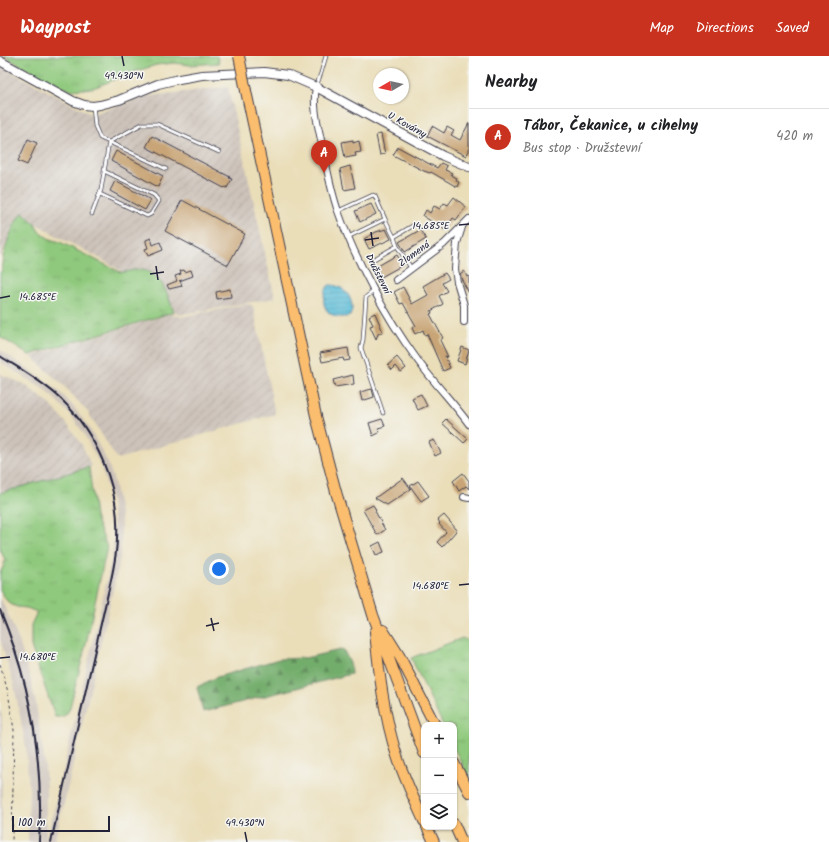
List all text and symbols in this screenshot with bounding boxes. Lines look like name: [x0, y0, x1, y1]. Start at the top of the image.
text: Waypost: [20, 13, 91, 43]
text: Map: [649, 17, 674, 39]
text: Directions: [696, 17, 754, 39]
text: Saved: [776, 17, 809, 39]
text: 49.430°N: [104, 68, 144, 84]
north arrow: [373, 68, 409, 104]
text: Nearby: [485, 69, 537, 96]
street label: U Kovárny: [384, 108, 430, 142]
text: Tábor, Čekanice, u cihelny: [523, 114, 698, 138]
text: A: [494, 126, 502, 147]
text: 420 m: [776, 126, 813, 147]
text: Bus stop · Družstevní: [523, 138, 641, 159]
pin: A: [311, 140, 337, 173]
text: 14.685°E: [412, 218, 451, 234]
street label: Zlomená: [395, 236, 434, 271]
street label: Družstevní: [361, 251, 396, 298]
text: 14.685°E: [19, 289, 58, 305]
your location: [209, 559, 229, 579]
text: 14.680°E: [413, 578, 451, 594]
text: 14.680°E: [20, 649, 58, 665]
map controls: [421, 722, 457, 830]
button: +: [421, 722, 457, 758]
button: −: [421, 758, 457, 794]
button: layers: [421, 794, 457, 830]
scale bar: [12, 814, 110, 833]
text: 100 m: [18, 814, 46, 832]
text: 49.430°N: [225, 815, 265, 831]

